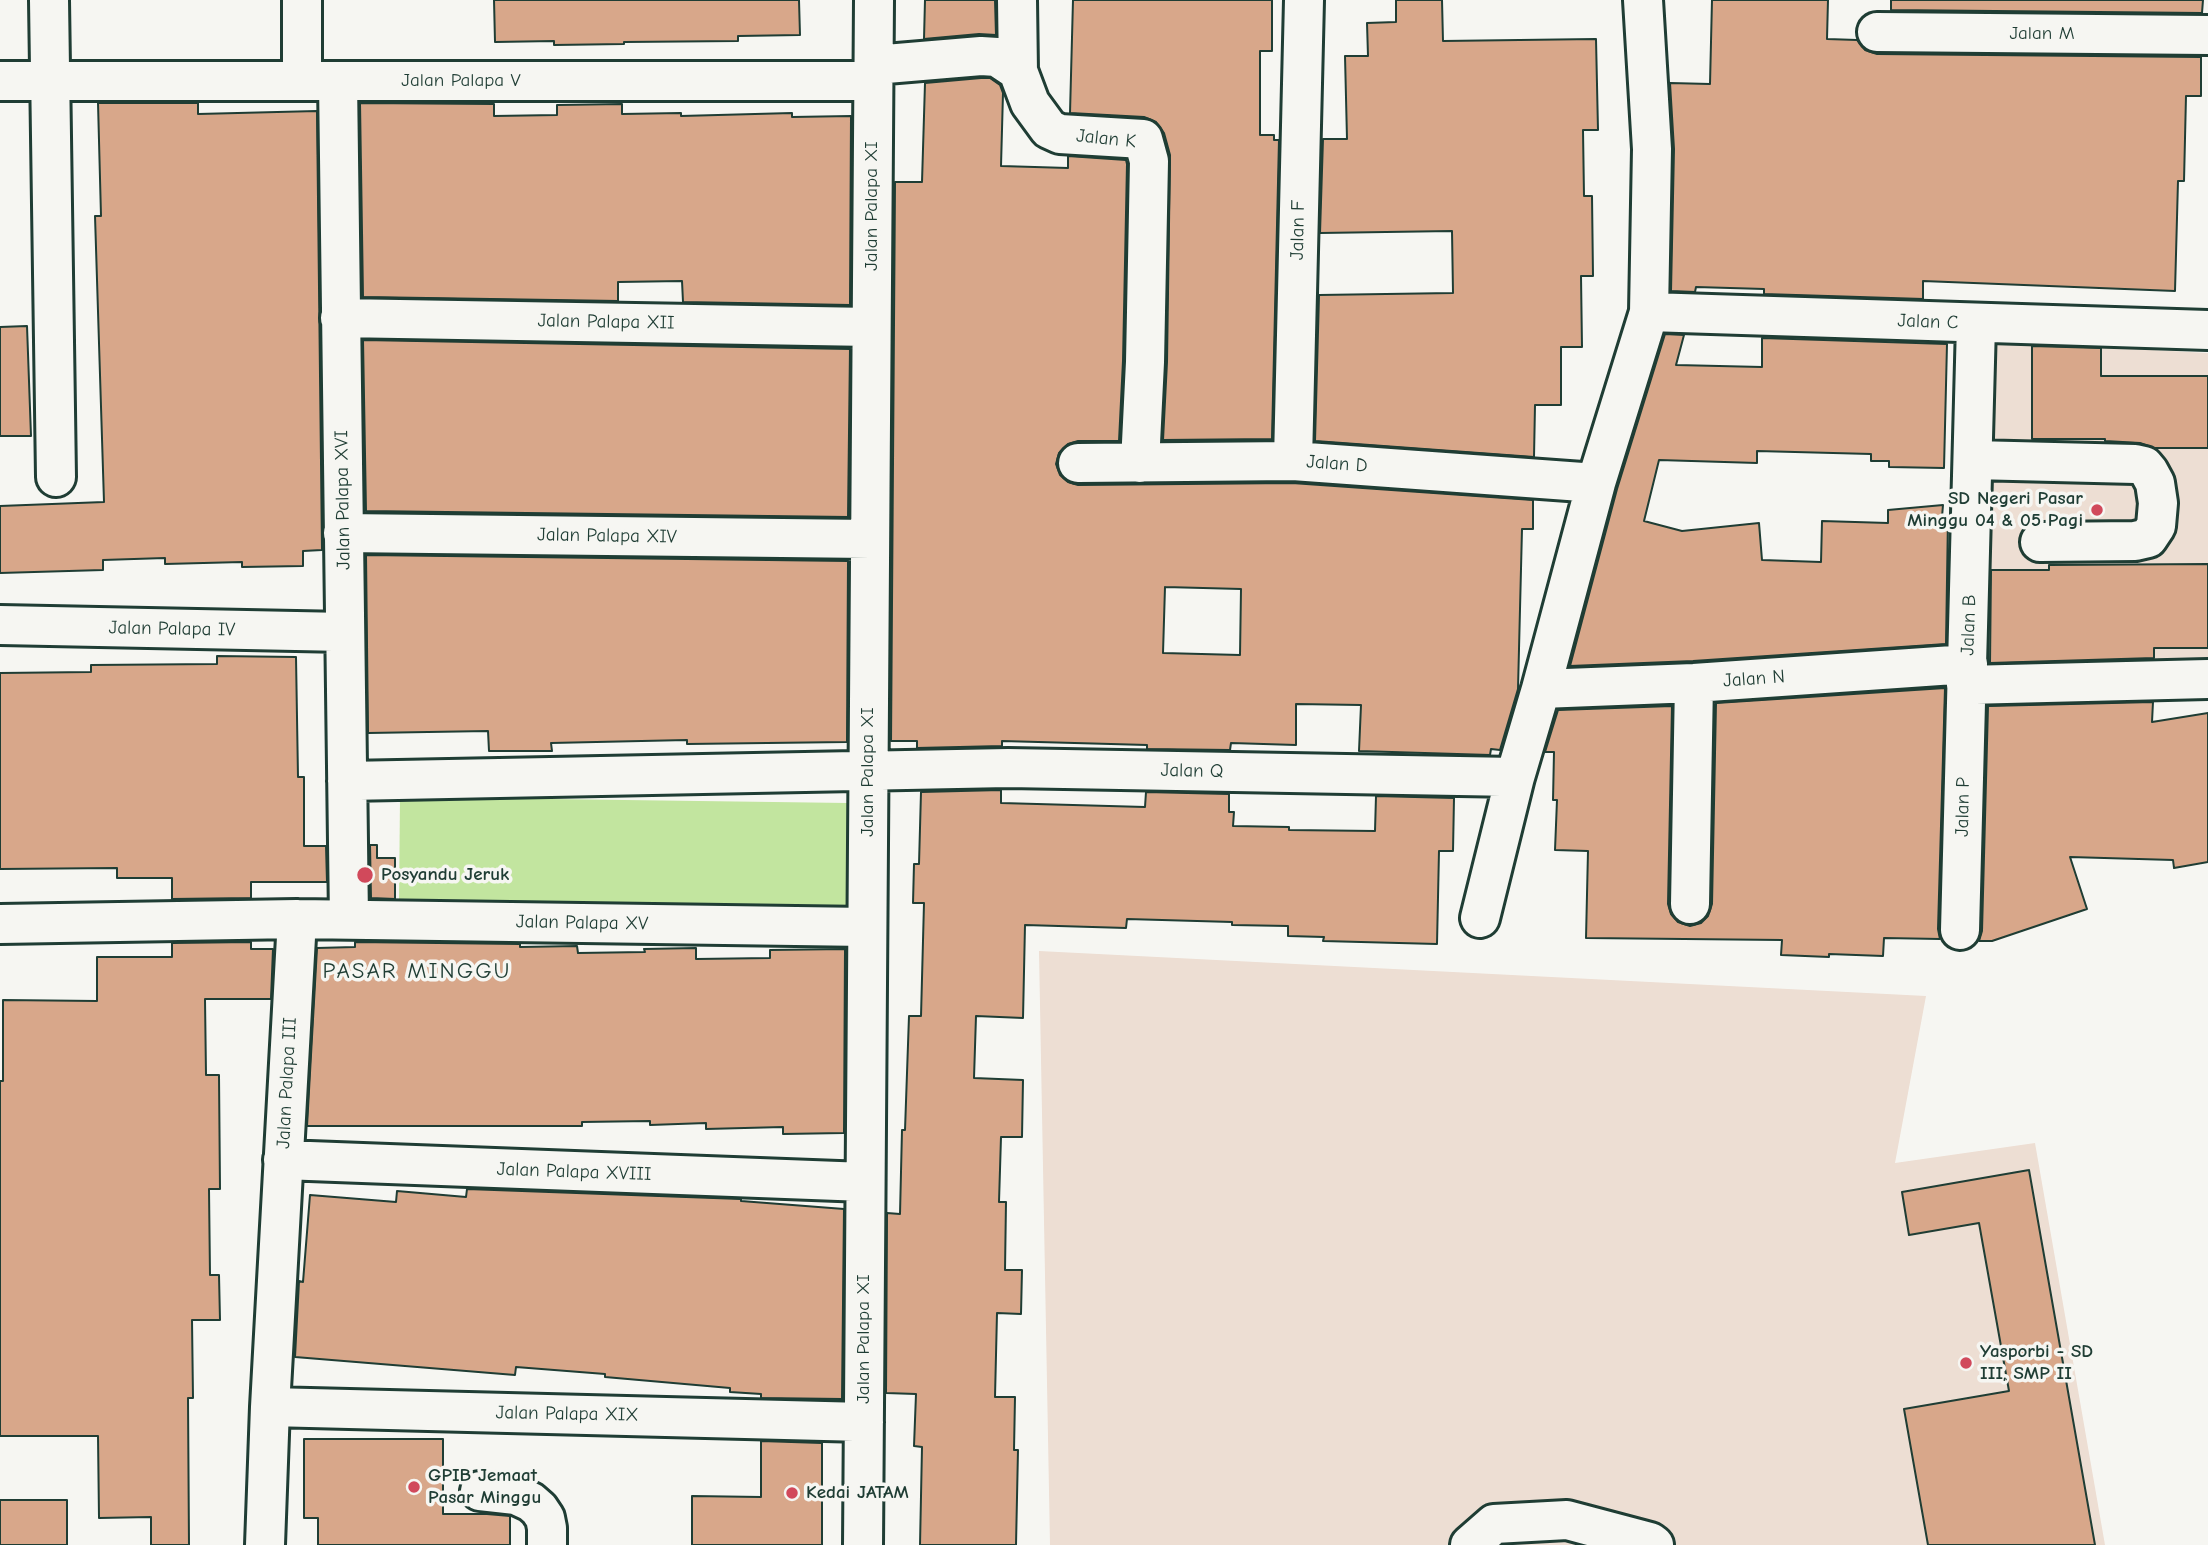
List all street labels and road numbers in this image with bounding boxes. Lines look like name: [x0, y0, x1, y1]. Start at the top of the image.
street label: Jalan M: [2009, 23, 2075, 45]
street label: Jalan Palapa V: [401, 70, 521, 92]
street label: Jalan K: [1075, 125, 1137, 153]
street label: Jalan Palapa XI: [861, 141, 883, 271]
street label: Jalan F: [1286, 200, 1310, 260]
street label: Jalan Palapa XII: [537, 309, 675, 335]
street label: Jalan C: [1897, 310, 1959, 334]
street label: Jalan Palapa XVI: [330, 430, 356, 570]
street label: Jalan D: [1306, 450, 1368, 478]
street label: Jalan Palapa XIV: [537, 523, 677, 549]
street label: Jalan B: [1957, 594, 1981, 656]
street label: Jalan Palapa IV: [108, 616, 236, 642]
street label: Jalan N: [1722, 665, 1786, 693]
street label: Jalan Palapa XI: [857, 707, 879, 837]
street label: Jalan Q: [1160, 759, 1224, 783]
street label: Jalan P: [1951, 777, 1975, 837]
street label: Jalan Palapa XV: [516, 910, 648, 936]
street label: Jalan Palapa III: [272, 1017, 302, 1149]
street label: Jalan Palapa XVIII: [496, 1158, 652, 1186]
street label: Jalan Palapa XI: [853, 1274, 875, 1404]
street label: Jalan Palapa XIX: [495, 1401, 639, 1427]

